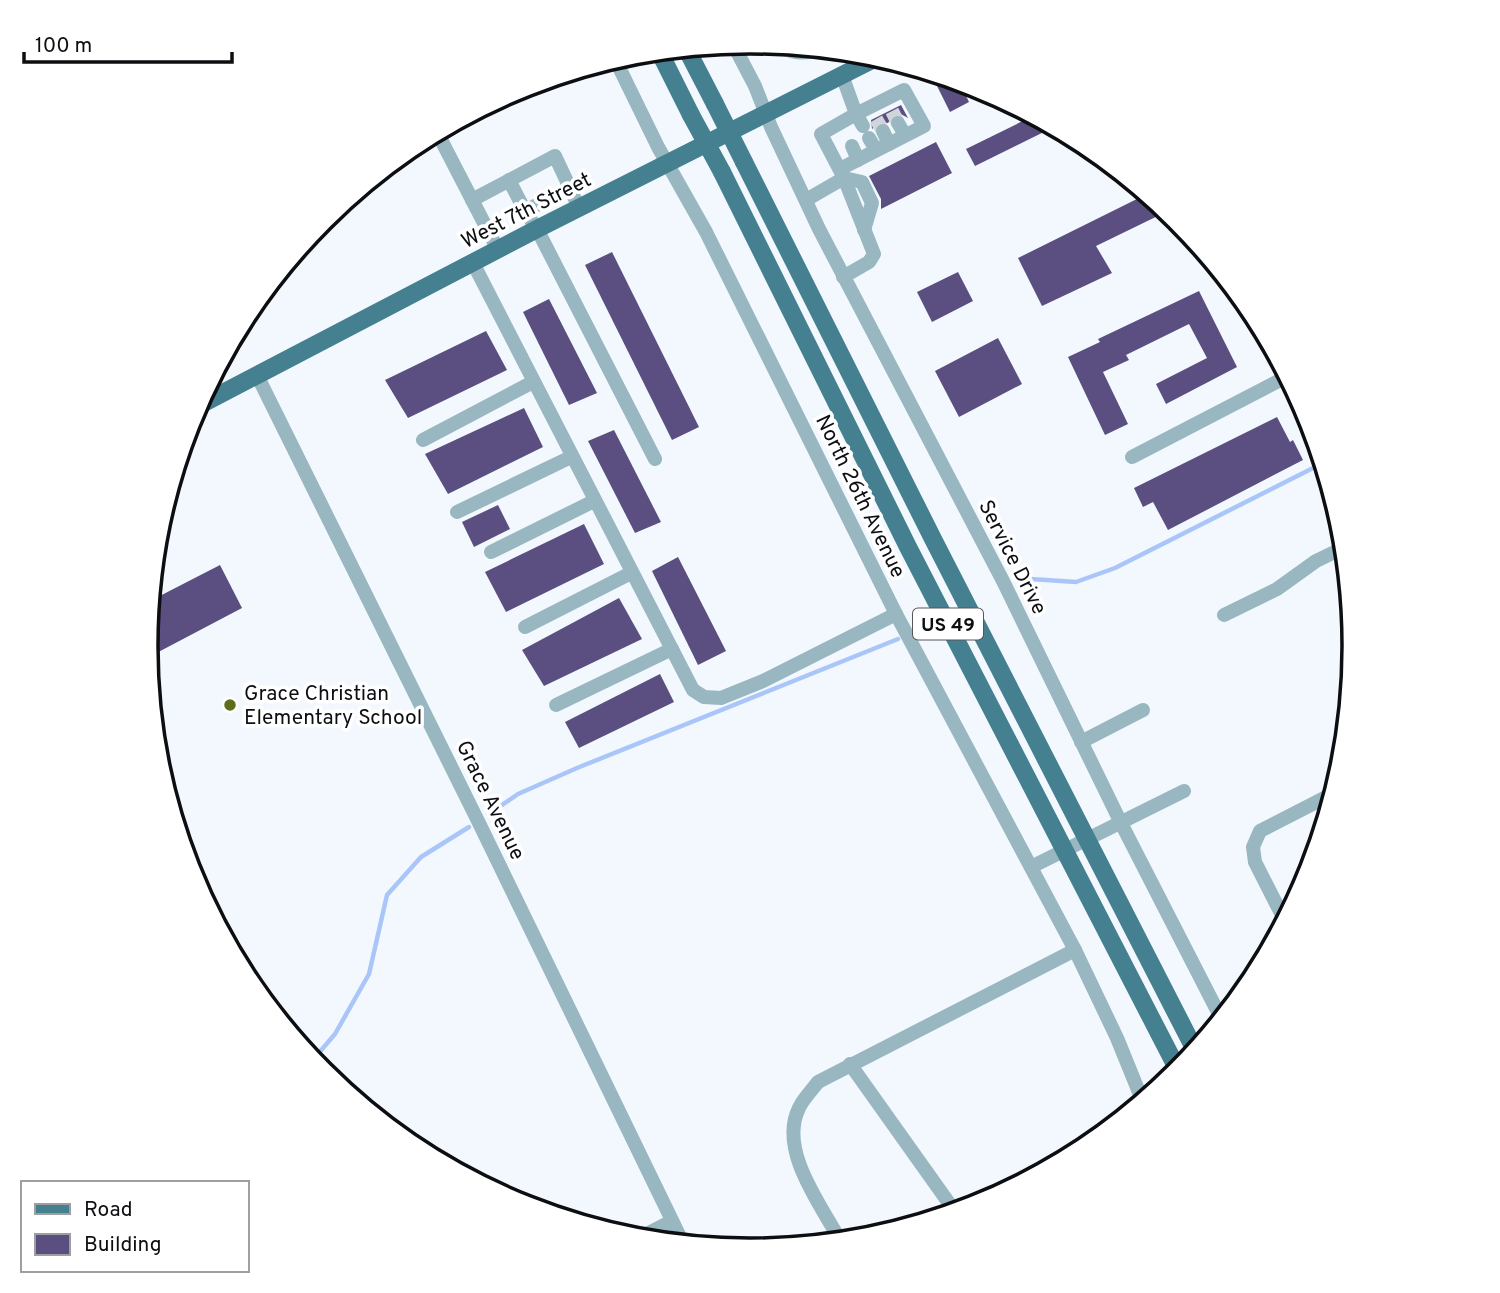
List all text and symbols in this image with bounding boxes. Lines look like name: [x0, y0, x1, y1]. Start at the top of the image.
scale bar: [24, 21, 233, 65]
text: 100 m: [35, 33, 92, 60]
street label: West 7th Street: [457, 167, 596, 256]
street label: North 26th Avenue: [808, 411, 911, 583]
street label: Service Drive: [971, 496, 1052, 619]
road number: US 49: [913, 608, 983, 639]
place label: Grace Christian Elementary School: [244, 681, 422, 732]
marker: Grace Christian Elementary School: [222, 697, 238, 713]
street label: Grace Avenue: [449, 736, 530, 865]
legend: [21, 1181, 248, 1272]
text: Road: [84, 1197, 133, 1224]
text: Building: [84, 1232, 162, 1259]

